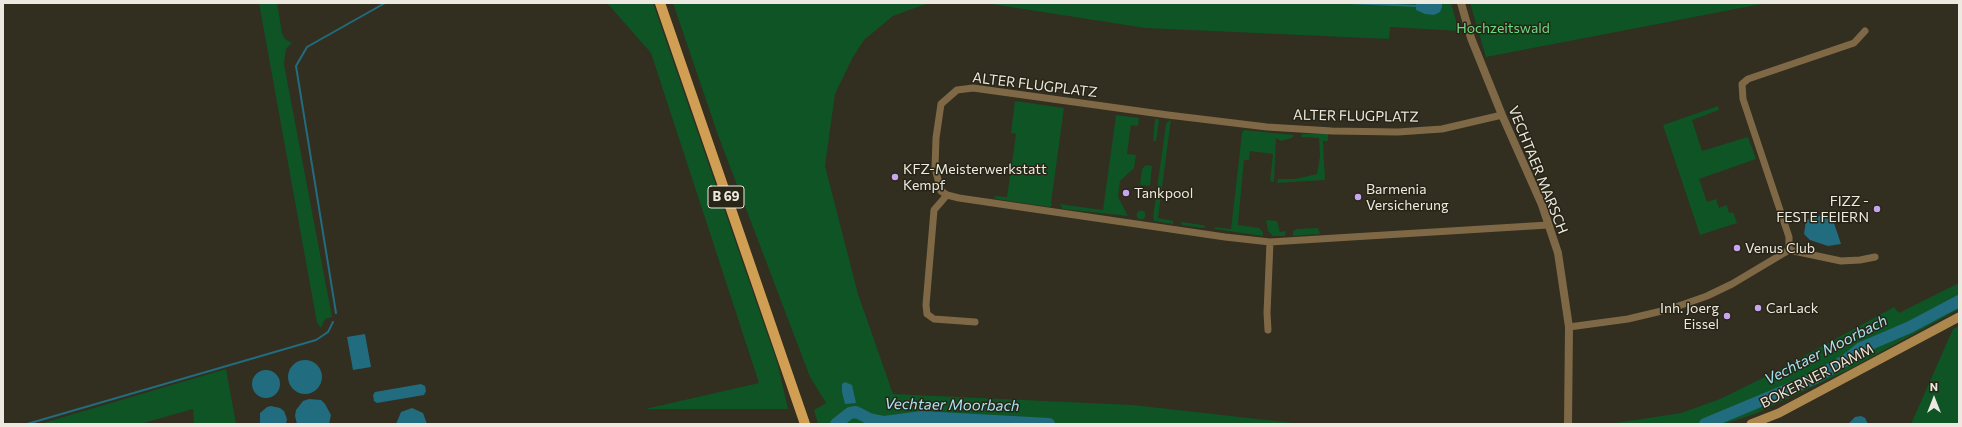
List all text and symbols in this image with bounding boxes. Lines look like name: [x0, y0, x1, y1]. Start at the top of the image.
park label: Hochzeitswald: [1456, 20, 1550, 36]
street label: ALTER FLUGPLATZ: [972, 69, 1098, 101]
street label: VECHTAER MARSCH: [1505, 104, 1571, 236]
street label: ALTER FLUGPLATZ: [1293, 107, 1419, 125]
place label: KFZ-Meisterwerkstatt Kempf: [903, 161, 1047, 194]
marker: KFZ-Meisterwerkstatt Kempf: [890, 172, 900, 182]
place label: Barmenia Versicherung: [1366, 181, 1449, 214]
place label: Tankpool: [1134, 185, 1193, 201]
road number: B 69: [708, 186, 744, 208]
marker: Tankpool: [1121, 188, 1131, 198]
marker: Barmenia Versicherung: [1353, 192, 1363, 202]
place label: FIZZ - FESTE FEIERN: [1776, 193, 1869, 226]
marker: FIZZ - FESTE FEIERN: [1872, 204, 1882, 214]
place label: Venus Club: [1745, 240, 1815, 256]
marker: Venus Club: [1732, 243, 1742, 253]
place label: Inh. Joerg Eissel: [1660, 300, 1719, 332]
place label: CarLack: [1766, 300, 1818, 316]
marker: CarLack: [1753, 303, 1763, 313]
marker: Inh. Joerg Eissel: [1722, 311, 1732, 321]
water label: Vechtaer Moorbach: [1762, 311, 1890, 389]
street label: BOKERNER DAMM: [1758, 340, 1876, 412]
north arrow: [1914, 379, 1954, 419]
text: N: [1930, 380, 1938, 393]
water label: Vechtaer Moorbach: [884, 395, 1020, 415]

